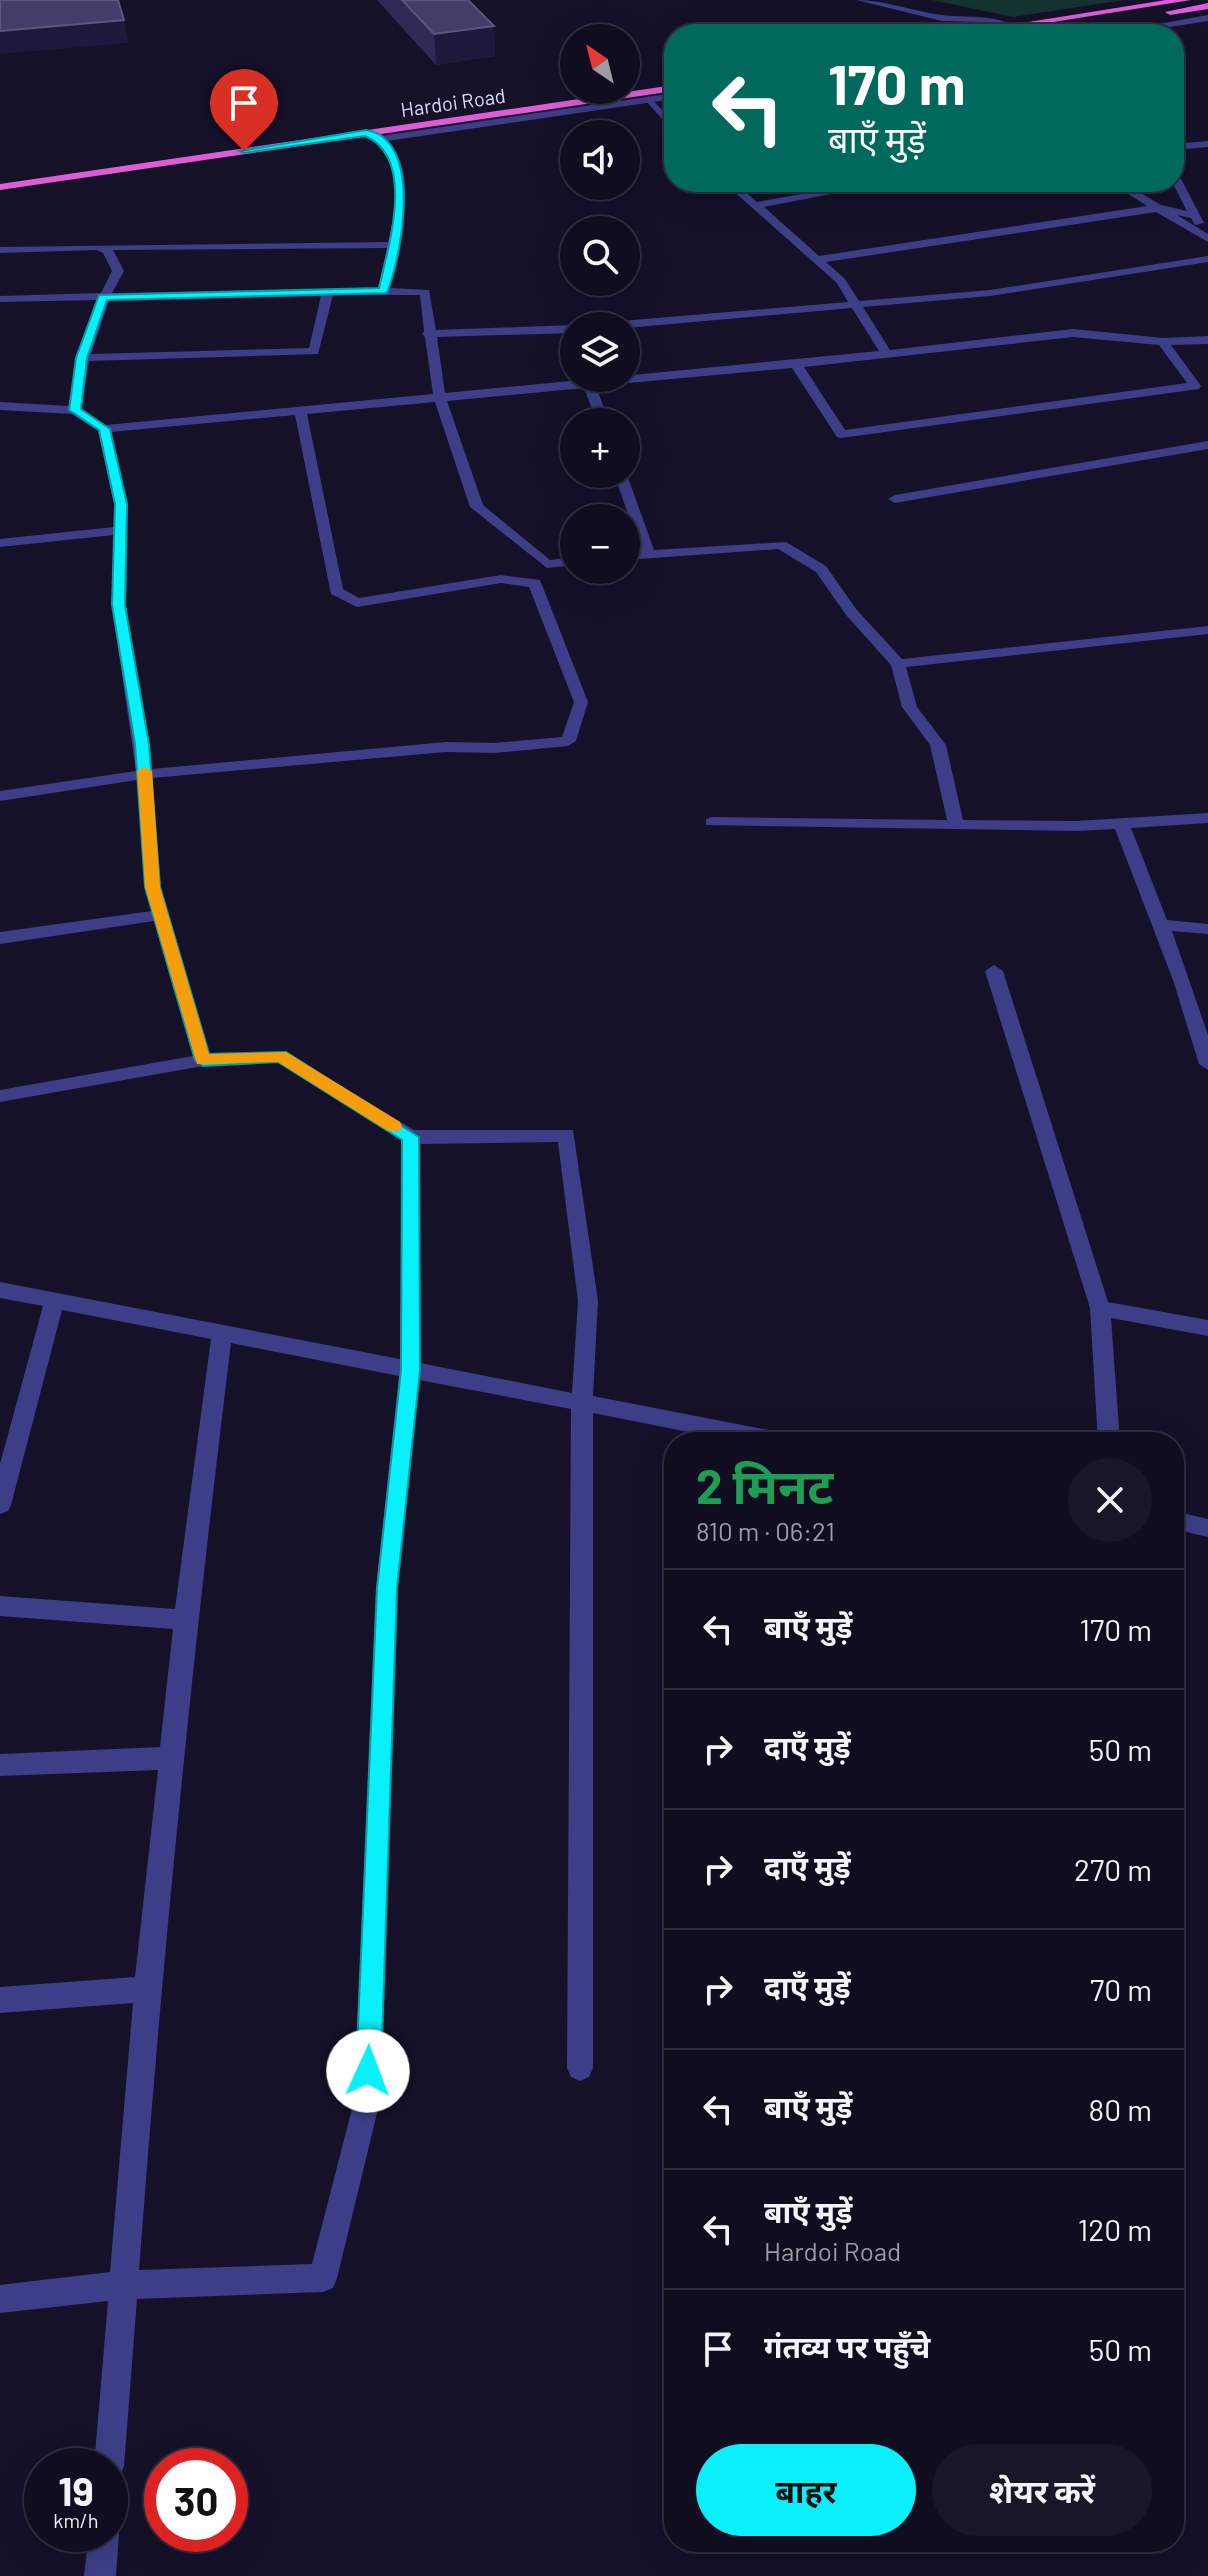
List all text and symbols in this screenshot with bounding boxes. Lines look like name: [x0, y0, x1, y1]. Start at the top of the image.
north arrow: [560, 24, 640, 104]
map controls: [560, 24, 640, 584]
text: 170 m: [828, 49, 965, 116]
icon: left: [696, 56, 800, 160]
pin: [210, 69, 278, 151]
icon: arrive: [222, 81, 266, 125]
street label: Hardoi Road: [399, 83, 507, 121]
text: बाएँ मुड़ें: [828, 117, 926, 160]
button: sound: [560, 120, 640, 200]
button: search: [560, 216, 640, 296]
button: layers: [560, 312, 640, 392]
button: +: [560, 408, 640, 488]
button: −: [560, 504, 640, 584]
text: 2 मिनट: [696, 1456, 833, 1514]
button: close: [1068, 1458, 1152, 1542]
text: 810 m · 06:21: [696, 1515, 835, 1546]
icon: left: [696, 1607, 740, 1651]
text: बाएँ मुड़ें: [764, 1608, 852, 1644]
text: 170 m: [1080, 1611, 1152, 1647]
icon: right: [696, 1727, 740, 1771]
text: दाएँ मुड़ें: [764, 1728, 851, 1764]
text: 50 m: [1089, 1731, 1152, 1767]
icon: right: [696, 1847, 740, 1891]
text: दाएँ मुड़ें: [764, 1848, 851, 1884]
text: 270 m: [1074, 1851, 1152, 1887]
icon: right: [696, 1967, 740, 2011]
text: दाएँ मुड़ें: [764, 1968, 851, 2004]
text: 70 m: [1090, 1971, 1152, 2007]
position arrow: [326, 2029, 410, 2113]
icon: left: [696, 2087, 740, 2131]
text: बाएँ मुड़ें: [764, 2088, 852, 2124]
text: 80 m: [1089, 2091, 1152, 2127]
text: बाएँ मुड़ें: [764, 2193, 852, 2229]
icon: left: [696, 2207, 740, 2251]
text: 120 m: [1078, 2211, 1152, 2247]
text: Hardoi Road: [764, 2235, 901, 2266]
icon: arrive: [696, 2327, 740, 2371]
text: गंतव्य पर पहुँचे: [764, 2328, 930, 2364]
text: 50 m: [1089, 2331, 1152, 2367]
button: बाहर: [696, 2444, 916, 2536]
button: शेयर करें: [932, 2444, 1152, 2536]
speed limit sign: 30: [144, 2448, 248, 2552]
text: 19: [58, 2466, 94, 2514]
text: km/h: [53, 2508, 99, 2532]

